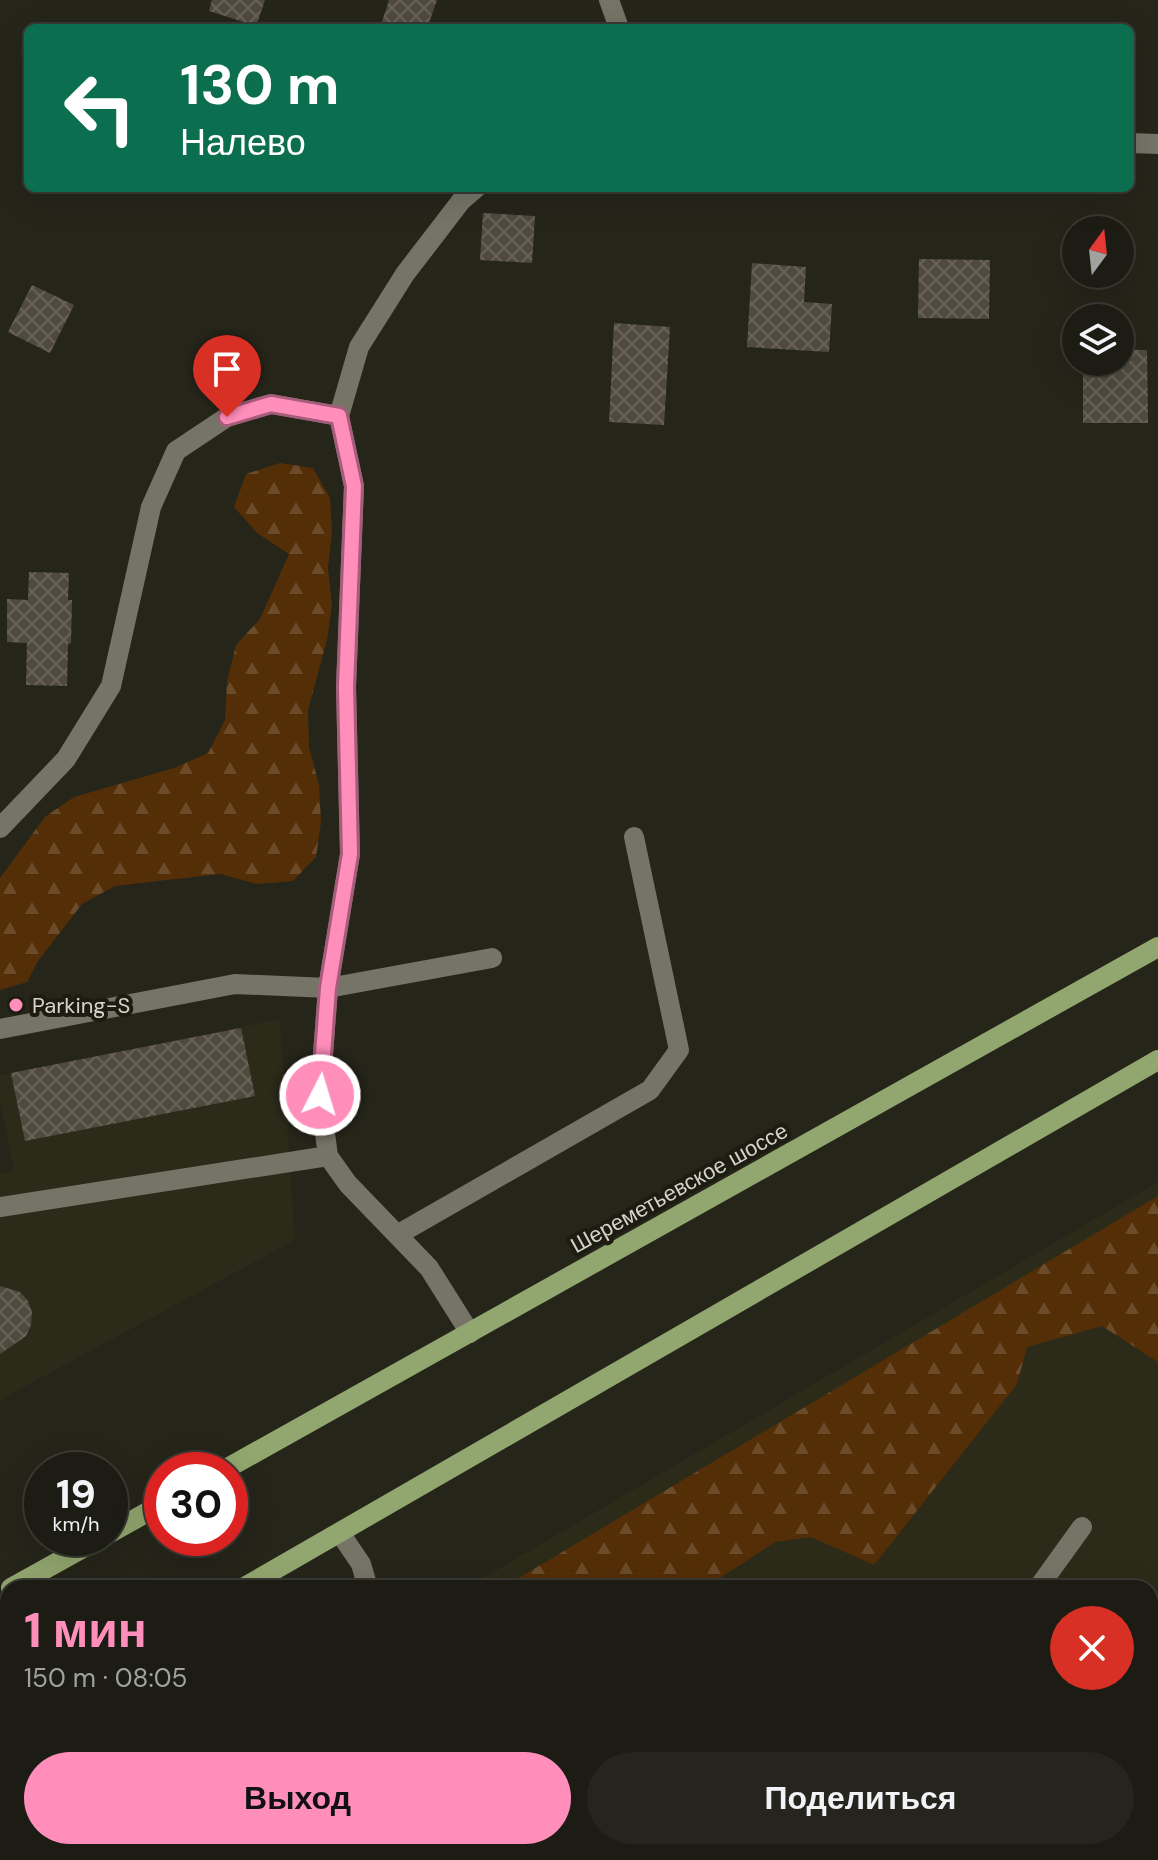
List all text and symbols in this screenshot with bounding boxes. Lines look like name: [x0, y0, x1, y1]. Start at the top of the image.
text: 130 m: [180, 48, 339, 121]
icon: left: [48, 56, 152, 160]
text: Налево: [180, 119, 306, 166]
north arrow: [1062, 216, 1134, 288]
map controls: [1062, 216, 1134, 376]
button: layers: [1062, 304, 1134, 376]
pin: [193, 335, 261, 417]
icon: arrive: [205, 347, 249, 391]
place label: Parking-S: [32, 991, 130, 1020]
marker: Parking-S: [7, 996, 25, 1014]
position arrow: [278, 1053, 362, 1137]
street label: Шереметьевское шоссе: [565, 1116, 793, 1260]
speed limit sign: 30: [144, 1452, 248, 1556]
text: 19: [56, 1468, 96, 1520]
text: km/h: [52, 1511, 100, 1537]
text: 1 мин: [24, 1599, 147, 1662]
button: close: [1050, 1606, 1134, 1690]
text: 150 m · 08:05: [24, 1661, 187, 1695]
button: Выход: [24, 1752, 571, 1844]
button: Поделиться: [587, 1752, 1134, 1844]

